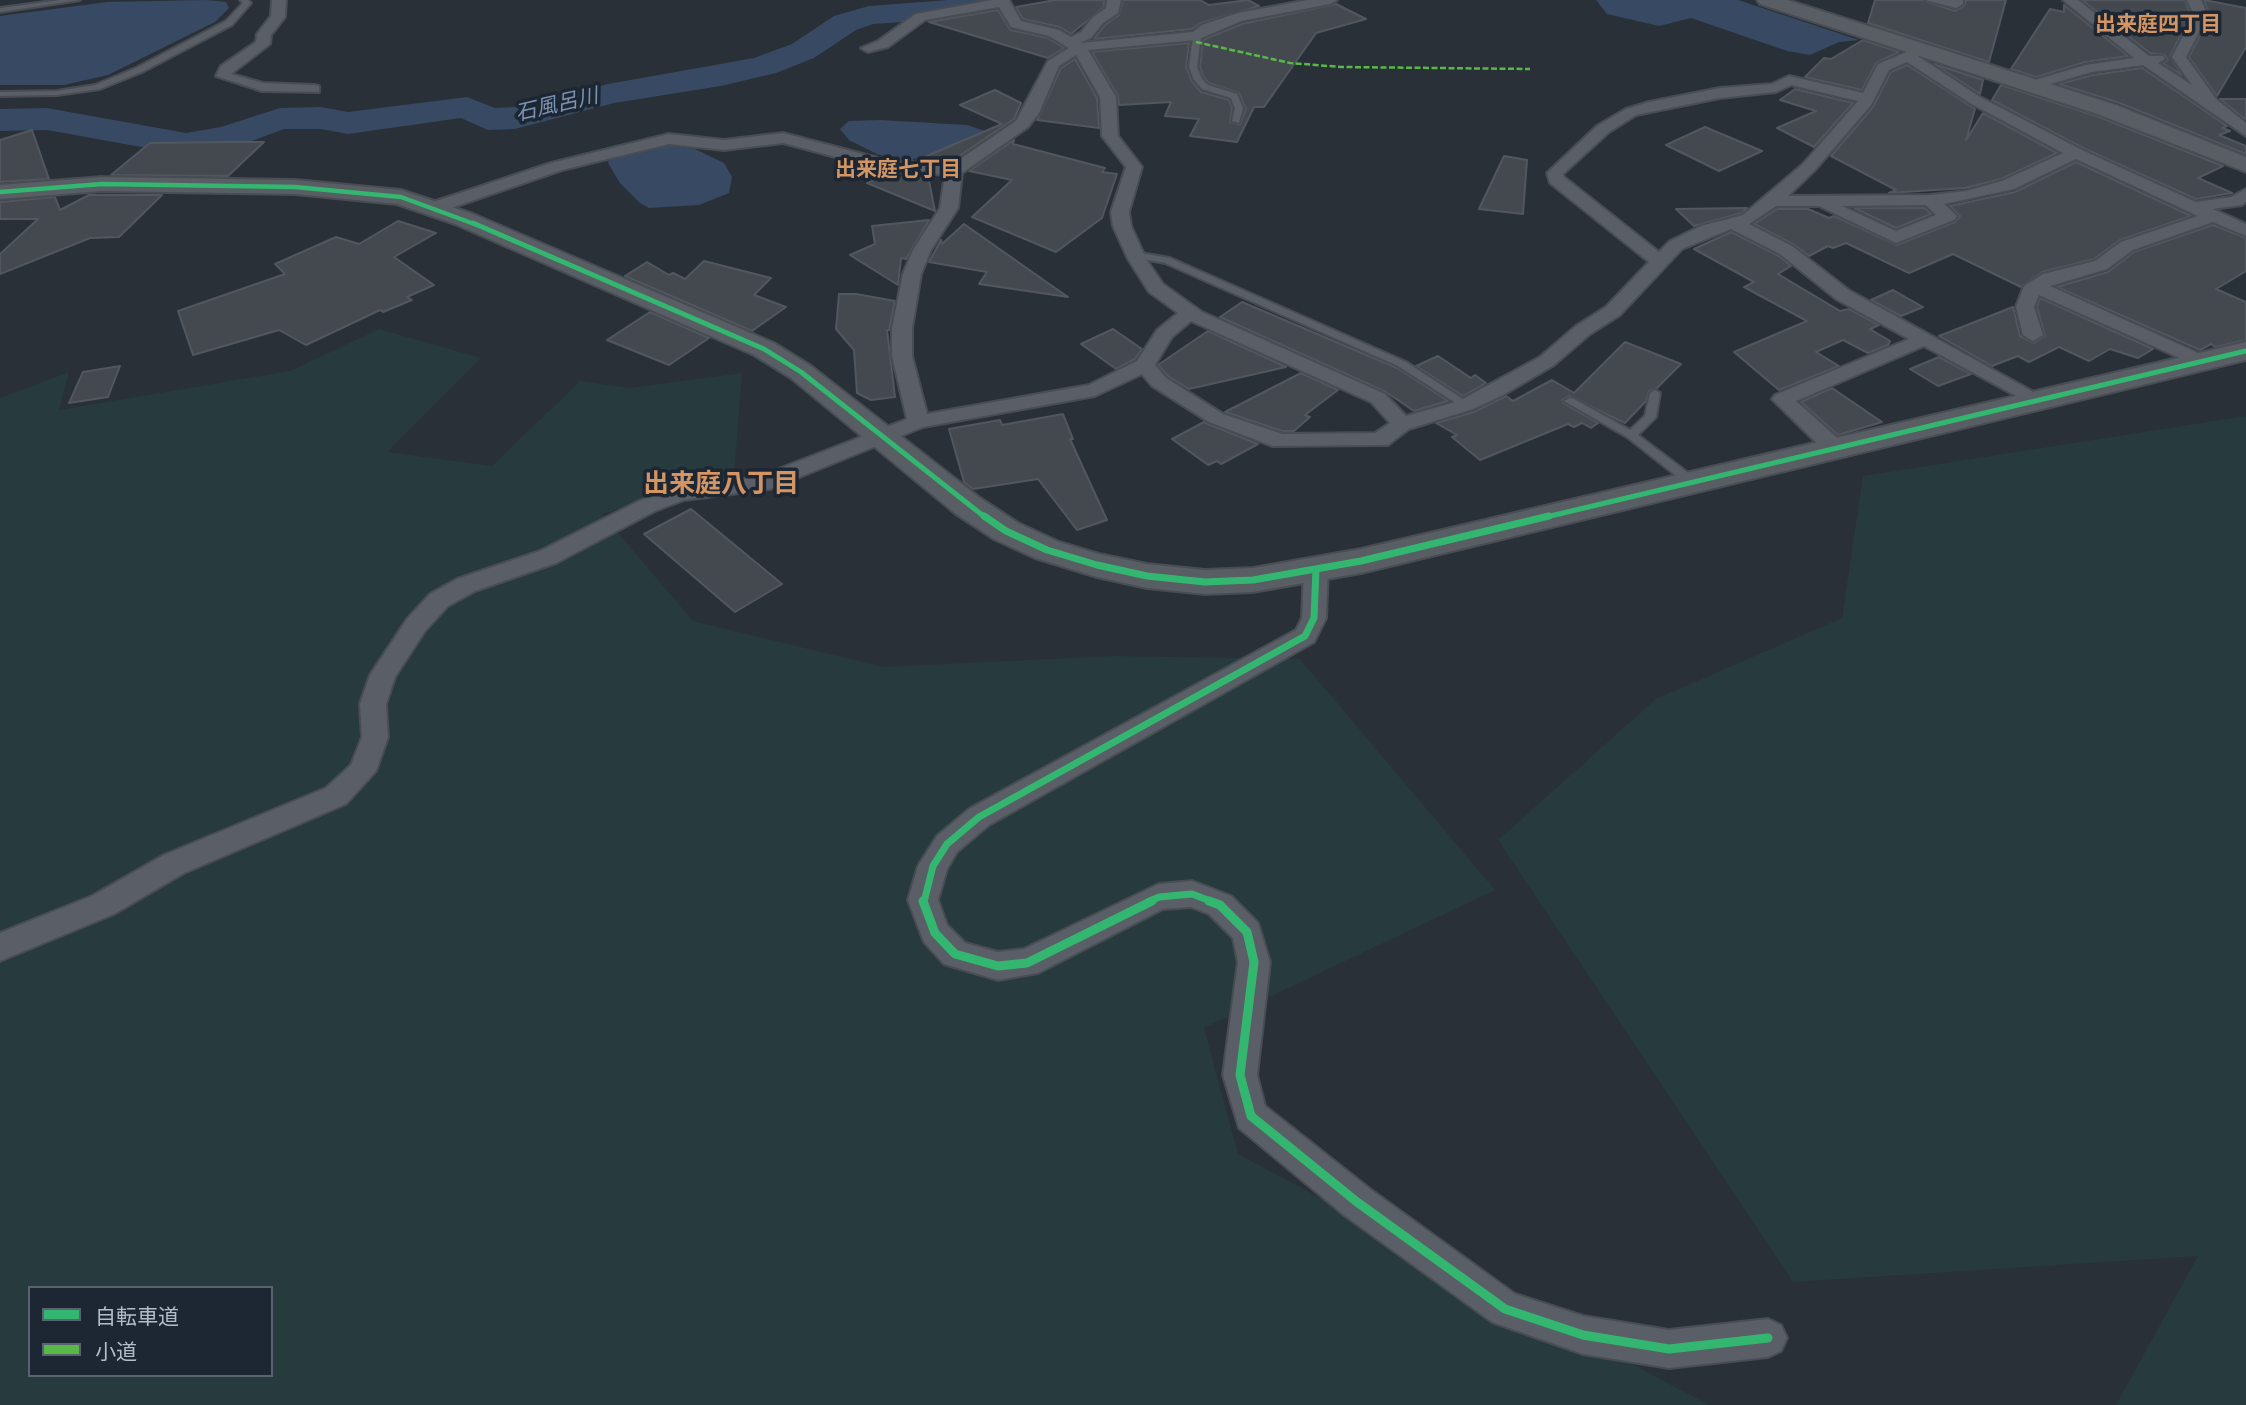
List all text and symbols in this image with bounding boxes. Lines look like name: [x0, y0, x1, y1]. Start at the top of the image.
district label: 出来庭四丁目: [2095, 13, 2221, 39]
water label: 石風呂川: [513, 84, 601, 128]
district label: 出来庭七丁目: [835, 158, 961, 184]
district label: 出来庭八丁目: [643, 469, 799, 501]
legend: [28, 1286, 273, 1377]
text: 自転車道: [95, 1305, 179, 1329]
text: 小道: [95, 1340, 137, 1364]

